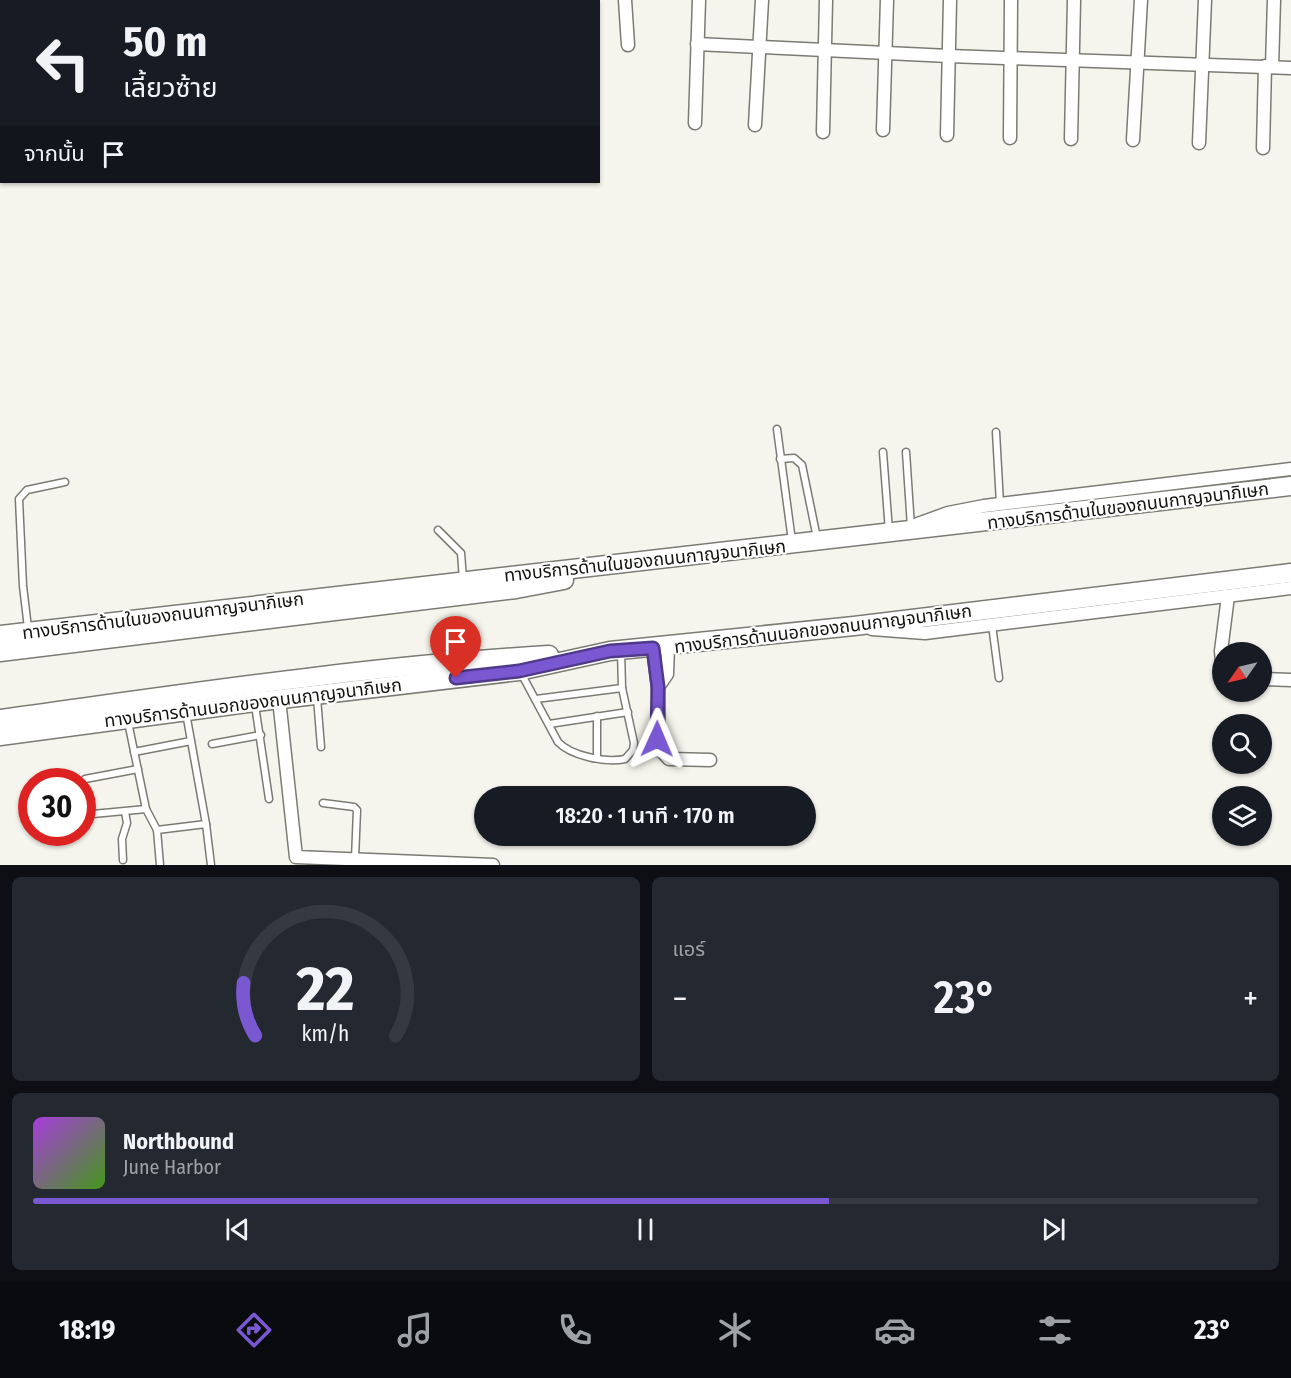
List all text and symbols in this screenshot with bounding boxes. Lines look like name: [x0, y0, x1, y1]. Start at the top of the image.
text: 50 m: [123, 17, 207, 67]
icon: left: [24, 24, 102, 102]
text: เลี้ยวซ้าย: [123, 72, 217, 104]
icon: arrive: [97, 138, 130, 171]
text: จากนั้น: [24, 140, 85, 167]
street label: ทางบริการด้านในของถนนกาญจนาภิเษก: [986, 478, 1270, 534]
street label: ทางบริการด้านในของถนนกาญจนาภิเษก: [503, 535, 787, 587]
street label: ทางบริการด้านในของถนนกาญจนาภิเษก: [21, 588, 305, 644]
street label: ทางบริการด้านนอกของถนนกาญจนาภิเษก: [673, 600, 973, 658]
pin: [430, 616, 481, 678]
icon: arrive: [439, 625, 472, 658]
north arrow: [1212, 642, 1272, 702]
map controls: [1212, 642, 1272, 846]
street label: ทางบริการด้านนอกของถนนกาญจนาภิเษก: [103, 674, 403, 732]
position arrow: [625, 707, 689, 771]
button: search: [1212, 714, 1272, 774]
speed limit sign: 30: [18, 768, 96, 846]
button: layers: [1212, 786, 1272, 846]
text: 18:20 · 1 นาที · 170 m: [555, 802, 735, 829]
text: แอร์: [673, 937, 705, 961]
text: 22: [296, 952, 355, 1027]
text: 23°: [934, 971, 997, 1025]
text: −: [673, 979, 687, 1019]
text: +: [1243, 979, 1258, 1019]
text: km/h: [302, 1021, 350, 1047]
text: Northbound: [123, 1128, 234, 1155]
text: June Harbor: [123, 1155, 221, 1179]
icon: previous: [221, 1213, 254, 1246]
icon: pause: [629, 1213, 662, 1246]
icon: next: [1037, 1213, 1070, 1246]
icon: directions: [233, 1309, 275, 1351]
icon: music: [394, 1309, 436, 1351]
icon: phone: [554, 1309, 596, 1351]
icon: climate: [714, 1309, 756, 1351]
icon: car: [874, 1309, 916, 1351]
icon: filters: [1034, 1309, 1076, 1351]
text: 18:19: [59, 1314, 115, 1346]
text: 23°: [1194, 1314, 1232, 1346]

